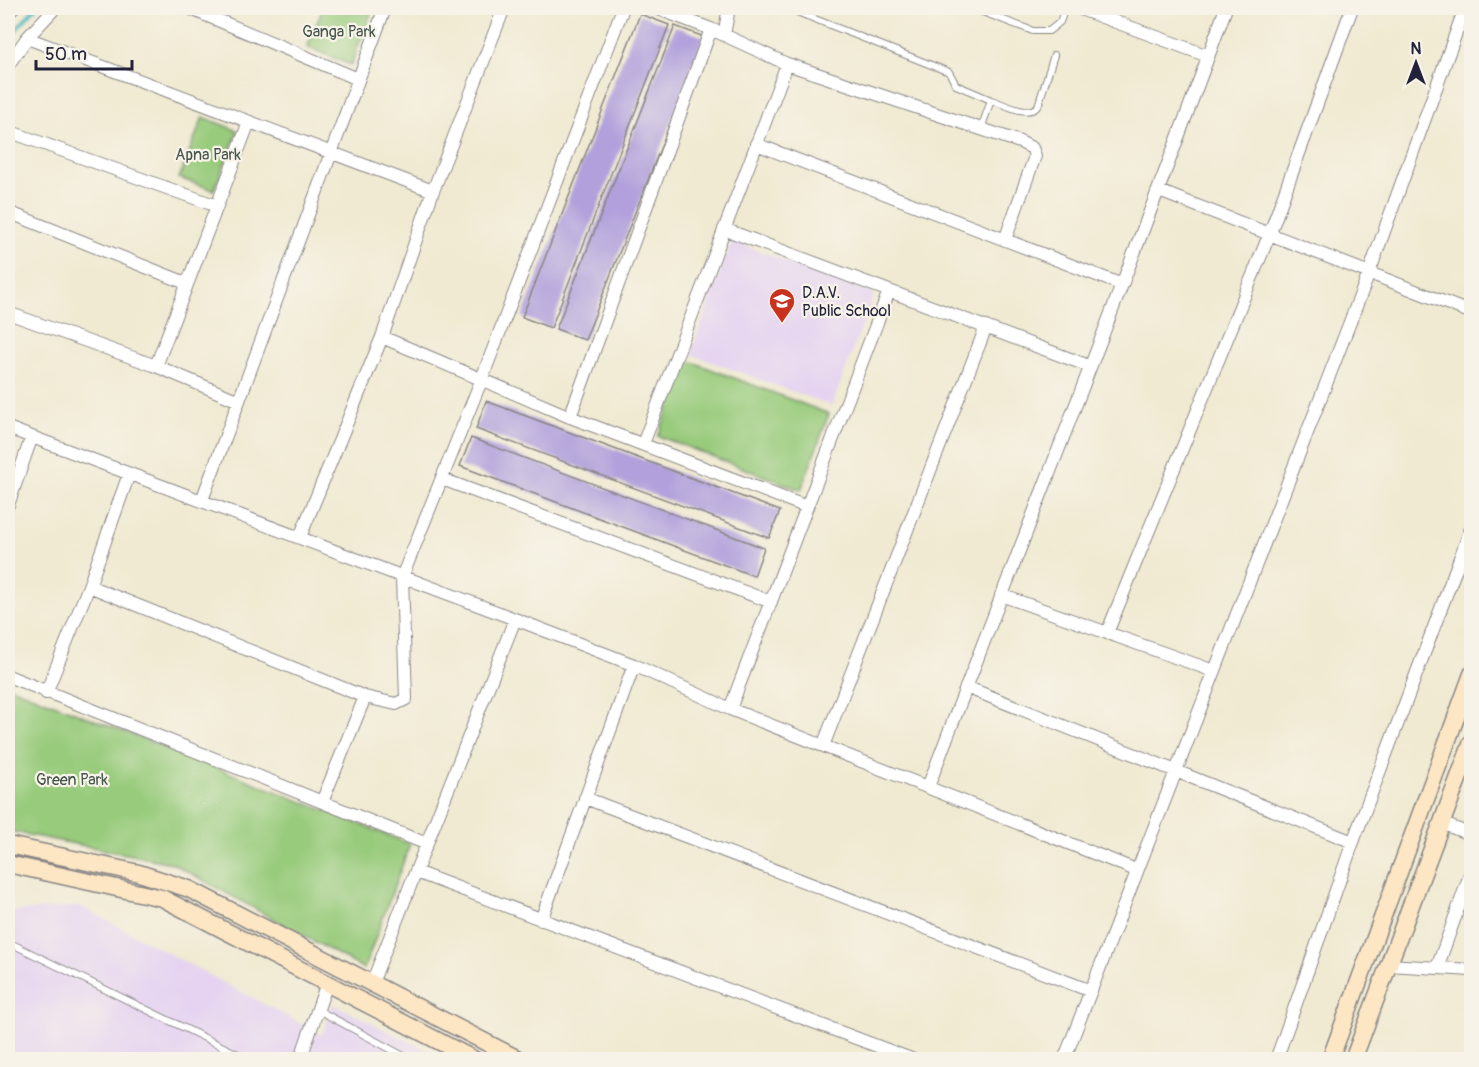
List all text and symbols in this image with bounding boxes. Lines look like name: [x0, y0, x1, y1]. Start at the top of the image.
park label: Ganga Park: [302, 22, 376, 42]
scale bar: [36, 33, 132, 71]
north arrow: [1386, 33, 1446, 93]
text: N: [1411, 39, 1422, 59]
text: 50 m: [45, 43, 87, 66]
park label: Apna Park: [175, 145, 241, 165]
place label: D.A.V. Public School: [802, 283, 891, 321]
school or university icon: D.A.V. Public School: [767, 286, 797, 324]
park label: Green Park: [36, 770, 108, 790]

